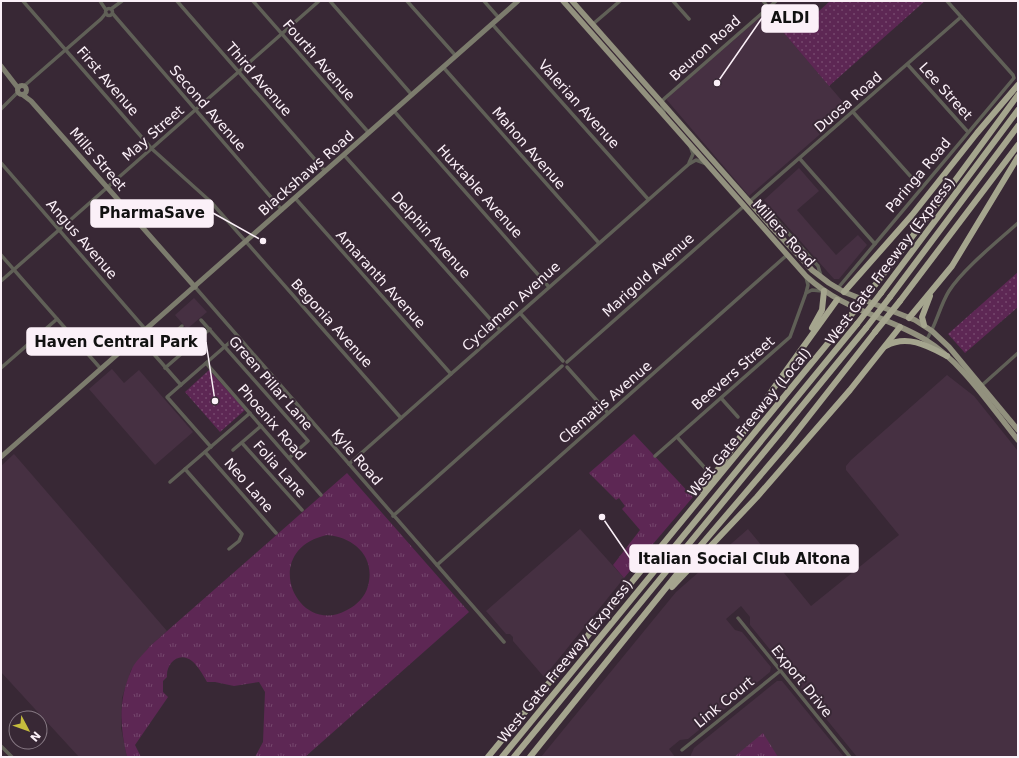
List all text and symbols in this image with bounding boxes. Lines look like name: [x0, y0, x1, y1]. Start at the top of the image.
callout: ALDI: [762, 5, 818, 32]
text: ALDI: [770, 9, 810, 27]
street label: Beuron Road: [666, 12, 744, 84]
street label: Fourth Avenue: [280, 16, 358, 104]
street label: Third Avenue: [222, 38, 295, 119]
street label: First Avenue: [74, 43, 142, 119]
street label: Valerian Avenue: [535, 57, 623, 151]
street label: Lee Street: [916, 59, 976, 123]
street label: Second Avenue: [167, 62, 249, 154]
street label: Duosa Road: [811, 69, 885, 135]
street label: May Street: [119, 102, 187, 164]
street label: Mahon Avenue: [489, 104, 569, 192]
street label: Mills Street: [66, 124, 130, 194]
street label: Blackshaws Road: [255, 127, 357, 219]
street label: Paringa Road: [882, 135, 954, 215]
street label: Huxtable Avenue: [434, 141, 526, 241]
street label: West Gate Freeway (Express): [822, 174, 958, 348]
street label: Delphin Avenue: [388, 189, 474, 281]
street label: Angus Avenue: [43, 196, 121, 282]
street label: Millers Road: [750, 196, 818, 270]
callout: PharmaSave: [91, 200, 213, 227]
text: PharmaSave: [99, 204, 205, 222]
street label: Amaranth Avenue: [333, 227, 429, 331]
street label: Marigold Avenue: [599, 230, 697, 320]
street label: Cyclamen Avenue: [459, 258, 563, 354]
street label: Begonia Avenue: [288, 275, 376, 371]
callout: Haven Central Park: [27, 328, 206, 355]
text: Haven Central Park: [34, 333, 199, 351]
street label: Green Pillar Lane: [226, 333, 316, 433]
street label: Beevers Street: [689, 333, 778, 413]
street label: West Gate Freeway (Local): [684, 344, 814, 500]
street label: Clematis Avenue: [555, 357, 655, 447]
street label: Phoenix Road: [235, 381, 309, 463]
street label: Kyle Road: [328, 426, 386, 488]
street label: Folia Lane: [250, 437, 310, 501]
street label: Neo Lane: [221, 455, 277, 515]
callout: Italian Social Club Altona: [630, 545, 858, 572]
text: Italian Social Club Altona: [638, 550, 850, 568]
street label: West Gate Freeway (Express): [494, 576, 636, 746]
street label: Export Drive: [768, 642, 836, 720]
street label: Link Court: [691, 673, 757, 731]
north arrow: [8, 710, 48, 750]
text: N: [27, 728, 43, 744]

